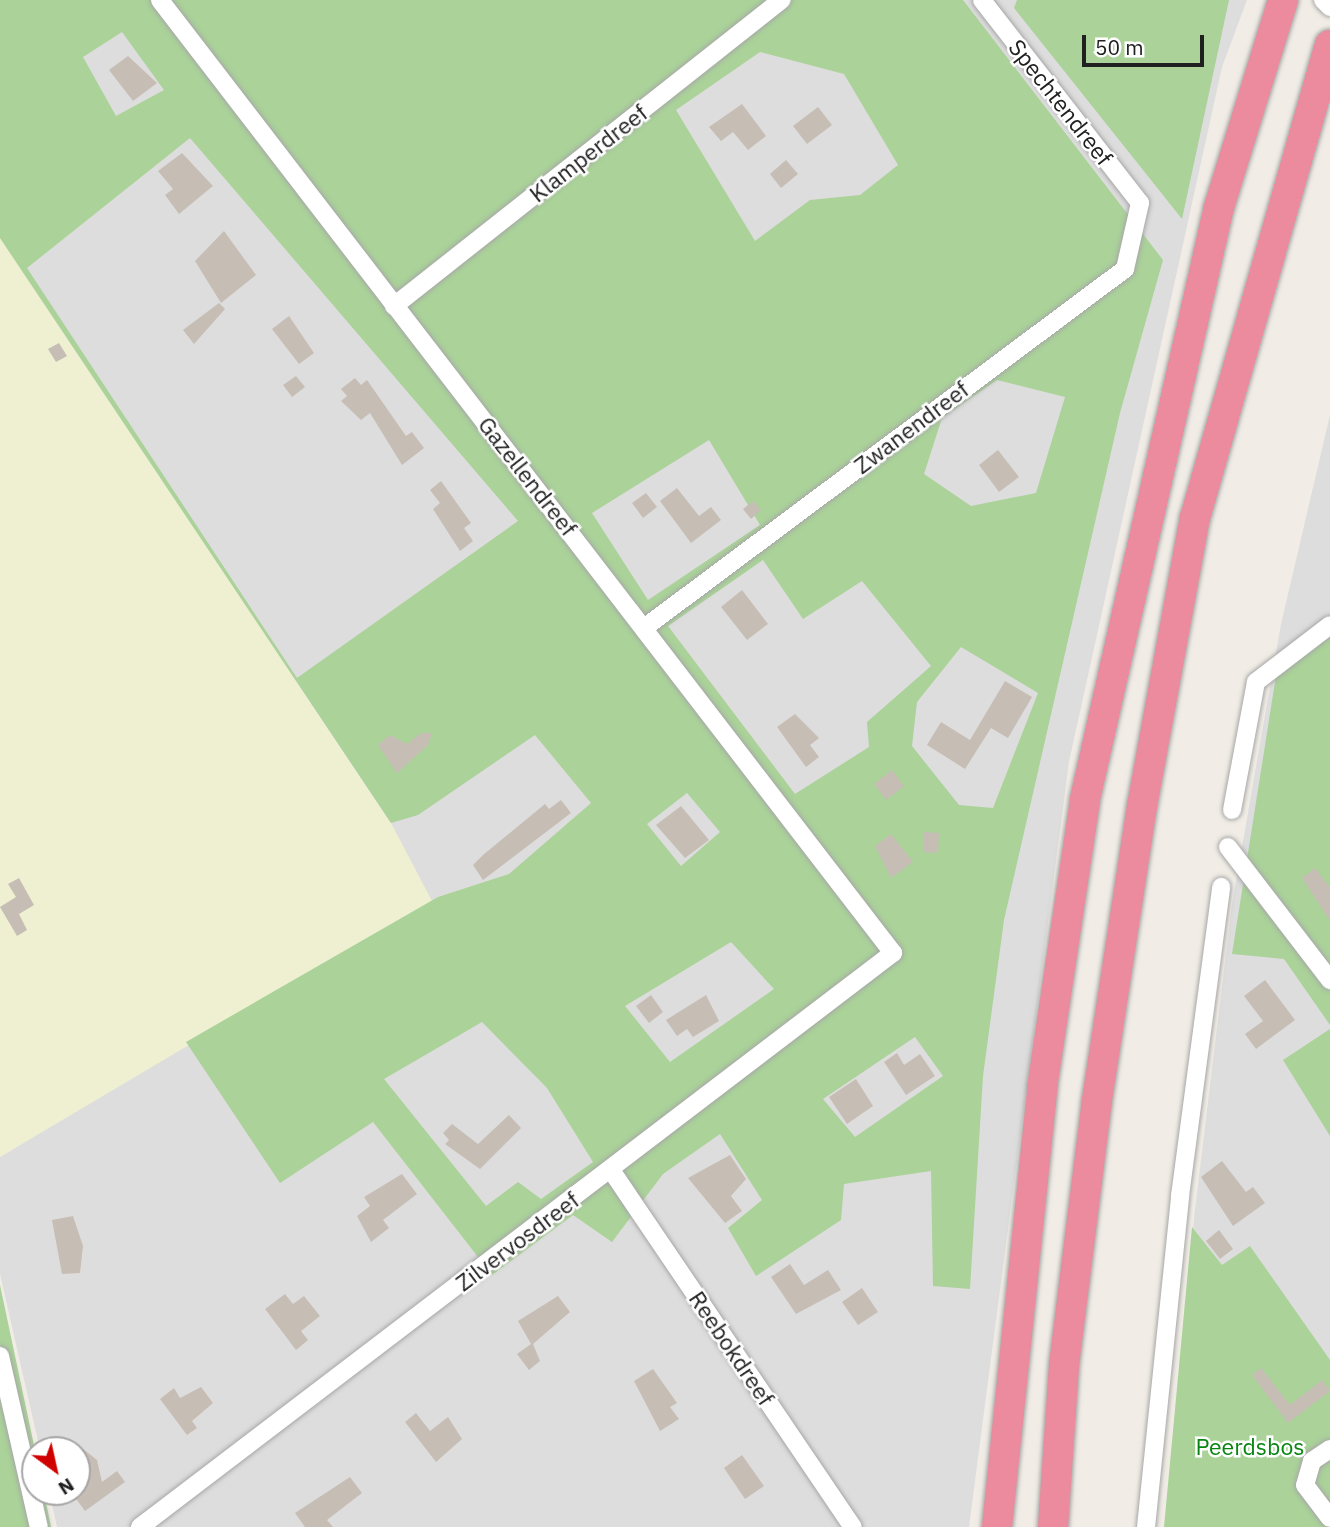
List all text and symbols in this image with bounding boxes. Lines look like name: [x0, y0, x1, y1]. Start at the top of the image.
scale bar: [1085, 21, 1208, 65]
text: 50 m: [1095, 33, 1144, 61]
street label: Spechtendreef: [1003, 34, 1119, 170]
street label: Klamperdreef: [524, 98, 652, 208]
street label: Zwanendreef: [848, 375, 974, 479]
street label: Gazellendreef: [473, 411, 583, 541]
street label: Zilvervosdreef: [450, 1186, 584, 1296]
street label: Reebokdreef: [684, 1286, 780, 1410]
park label: Peerdsbos: [1196, 1432, 1304, 1460]
north arrow: [21, 1436, 91, 1506]
text: N: [54, 1473, 79, 1501]

